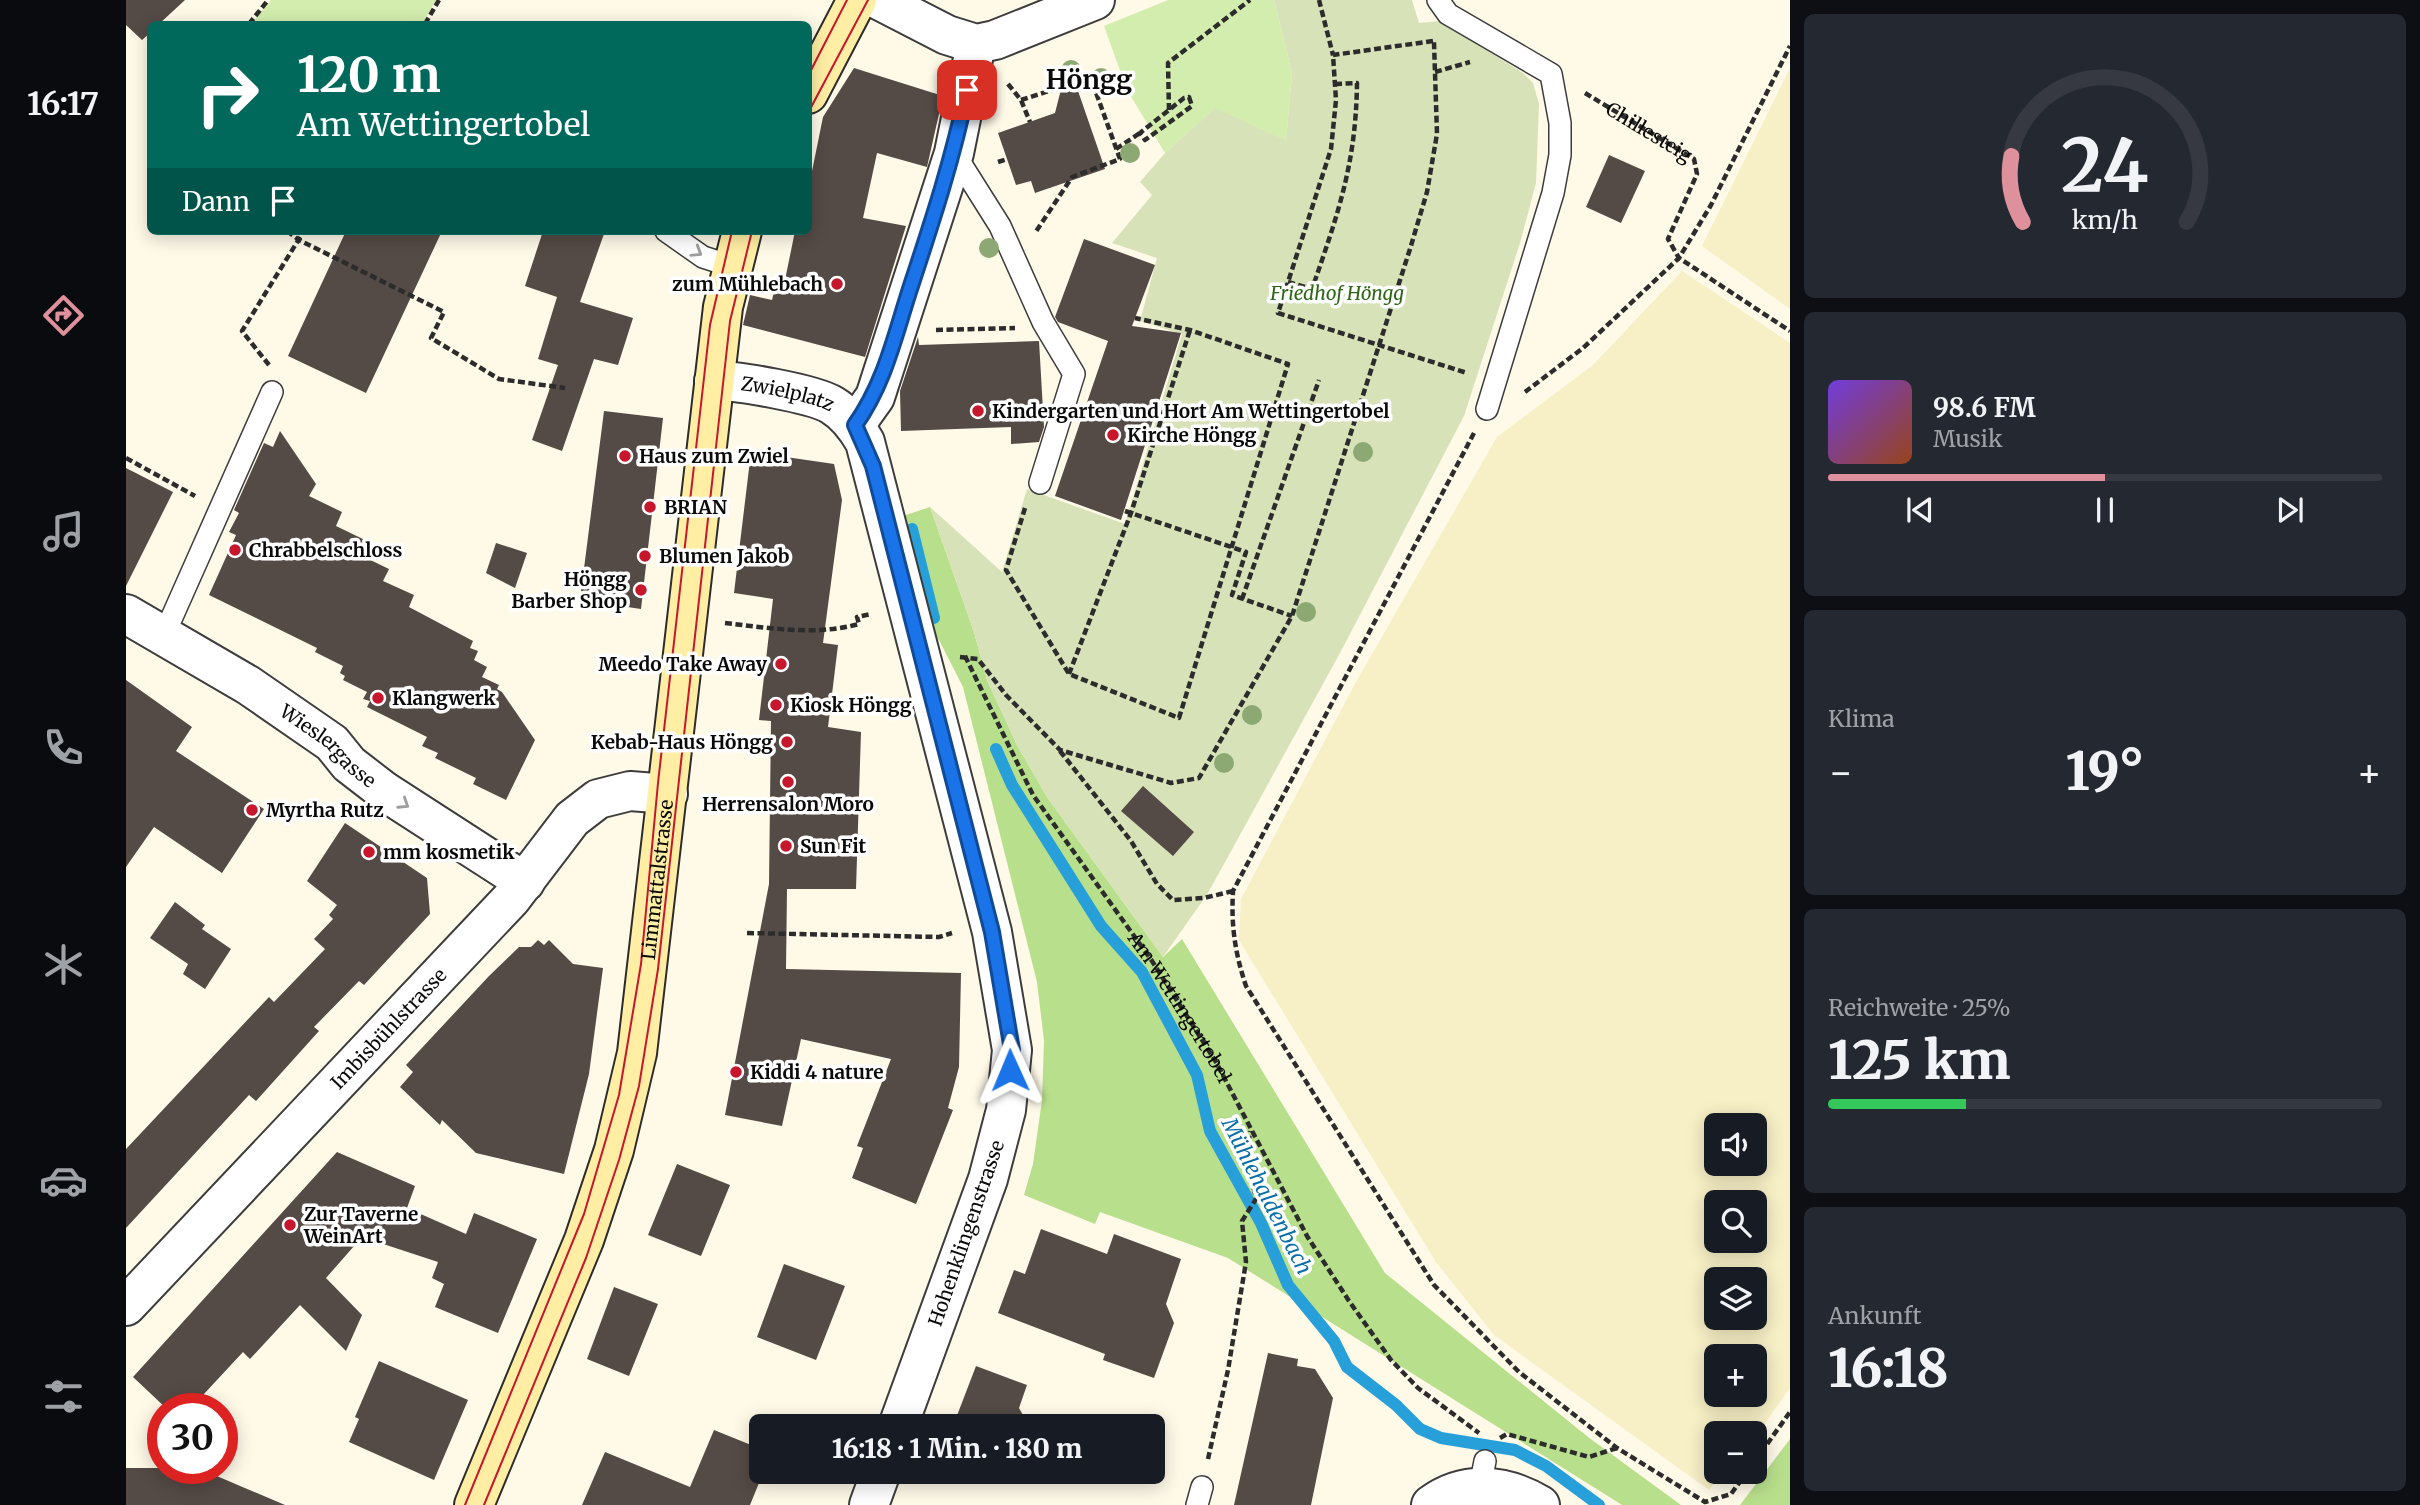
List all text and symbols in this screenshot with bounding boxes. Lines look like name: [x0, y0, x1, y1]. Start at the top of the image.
text: 120 m: [297, 44, 441, 105]
icon: right: [182, 49, 273, 140]
pin: [937, 60, 997, 120]
district label: Höngg: [1046, 63, 1132, 96]
icon: arrive: [948, 71, 986, 109]
text: 16:17: [27, 84, 99, 124]
street label: Chillesteig: [1602, 97, 1697, 167]
text: Am Wettingertobel: [297, 105, 590, 145]
text: 24: [2061, 120, 2149, 212]
icon: arrive: [264, 182, 302, 220]
text: Dann: [182, 185, 250, 218]
text: km/h: [2072, 204, 2138, 236]
one-way arrow: [689, 244, 702, 257]
place label: zum Mühlebach: [672, 272, 823, 296]
marker: zum Mühlebach: [829, 276, 845, 292]
park label: Friedhof Höngg: [1269, 281, 1404, 305]
icon: directions: [39, 291, 88, 340]
street label: Zwielplatz: [740, 371, 838, 416]
text: 98.6 FM: [1933, 391, 2036, 424]
place label: Kindergarten und Hort Am Wettingertobel: [992, 399, 1390, 423]
marker: Kindergarten und Hort Am Wettingertobel: [970, 403, 986, 419]
place label: Kirche Höngg: [1127, 423, 1257, 447]
text: Musik: [1933, 424, 2003, 453]
marker: Kirche Höngg: [1105, 427, 1121, 443]
place label: Haus zum Zwiel: [639, 444, 789, 468]
marker: Haus zum Zwiel: [617, 448, 633, 464]
icon: previous: [1901, 491, 1939, 529]
icon: pause: [2086, 491, 2124, 529]
icon: next: [2271, 491, 2309, 529]
place label: BRIAN: [664, 495, 727, 519]
marker: BRIAN: [642, 499, 658, 515]
icon: music: [39, 507, 88, 556]
place label: Chrabbelschloss: [249, 538, 402, 562]
marker: Chrabbelschloss: [227, 542, 243, 558]
place label: Blumen Jakob: [659, 544, 790, 568]
marker: Blumen Jakob: [637, 548, 653, 564]
place label: Höngg Barber Shop: [511, 567, 627, 613]
marker: Höngg Barber Shop: [633, 582, 649, 598]
place label: Meedo Take Away: [598, 652, 768, 676]
marker: Meedo Take Away: [773, 656, 789, 672]
place label: Klangwerk: [392, 686, 496, 710]
marker: Klangwerk: [370, 690, 386, 706]
place label: Kiosk Höngg: [790, 693, 912, 717]
marker: Kiosk Höngg: [768, 697, 784, 713]
street label: Wieslergasse: [275, 698, 381, 792]
text: Klima: [1828, 704, 1895, 733]
icon: phone: [39, 723, 88, 772]
place label: Kebab-Haus Höngg: [591, 730, 773, 754]
marker: Kebab-Haus Höngg: [779, 734, 795, 750]
text: 19°: [2066, 739, 2144, 804]
text: −: [1828, 749, 1853, 796]
text: +: [2357, 749, 2382, 796]
marker: Herrensalon Moro: [780, 774, 796, 790]
place label: Herrensalon Moro: [702, 792, 874, 816]
one-way arrow: [397, 795, 410, 808]
place label: Myrtha Rutz: [266, 798, 384, 822]
street label: Limmattalstrasse: [636, 798, 678, 961]
marker: Myrtha Rutz: [244, 802, 260, 818]
place label: Sun Fit: [800, 834, 867, 858]
marker: Sun Fit: [778, 838, 794, 854]
place label: mm kosmetik: [383, 840, 515, 864]
marker: mm kosmetik: [361, 844, 377, 860]
street label: Am Wettingertobel: [1122, 926, 1237, 1087]
icon: climate: [39, 940, 88, 989]
street label: Imbisbühlstrasse: [326, 963, 451, 1094]
text: Reichweite · 25%: [1828, 993, 2011, 1022]
text: 125 km: [1828, 1028, 2011, 1093]
position arrow: [973, 1033, 1047, 1107]
place label: Kiddi 4 nature: [750, 1060, 884, 1084]
marker: Kiddi 4 nature: [728, 1064, 744, 1080]
water label: Mühlehaldenbach: [1215, 1112, 1318, 1279]
map controls: [1704, 1113, 1767, 1484]
button: sound: [1704, 1113, 1767, 1176]
street label: Hohenklingenstrasse: [923, 1137, 1009, 1329]
icon: car: [39, 1156, 88, 1205]
button: search: [1704, 1190, 1767, 1253]
place label: Zur Taverne WeinArt: [303, 1202, 418, 1248]
marker: Zur Taverne WeinArt: [282, 1217, 298, 1233]
button: layers: [1704, 1267, 1767, 1330]
text: Ankunft: [1828, 1301, 1921, 1330]
text: 16:18: [1828, 1336, 1949, 1401]
button: +: [1704, 1344, 1767, 1407]
icon: filters: [39, 1372, 88, 1421]
speed limit sign: 30: [147, 1393, 238, 1484]
button: −: [1704, 1421, 1767, 1484]
text: 16:18 · 1 Min. · 180 m: [832, 1432, 1082, 1465]

